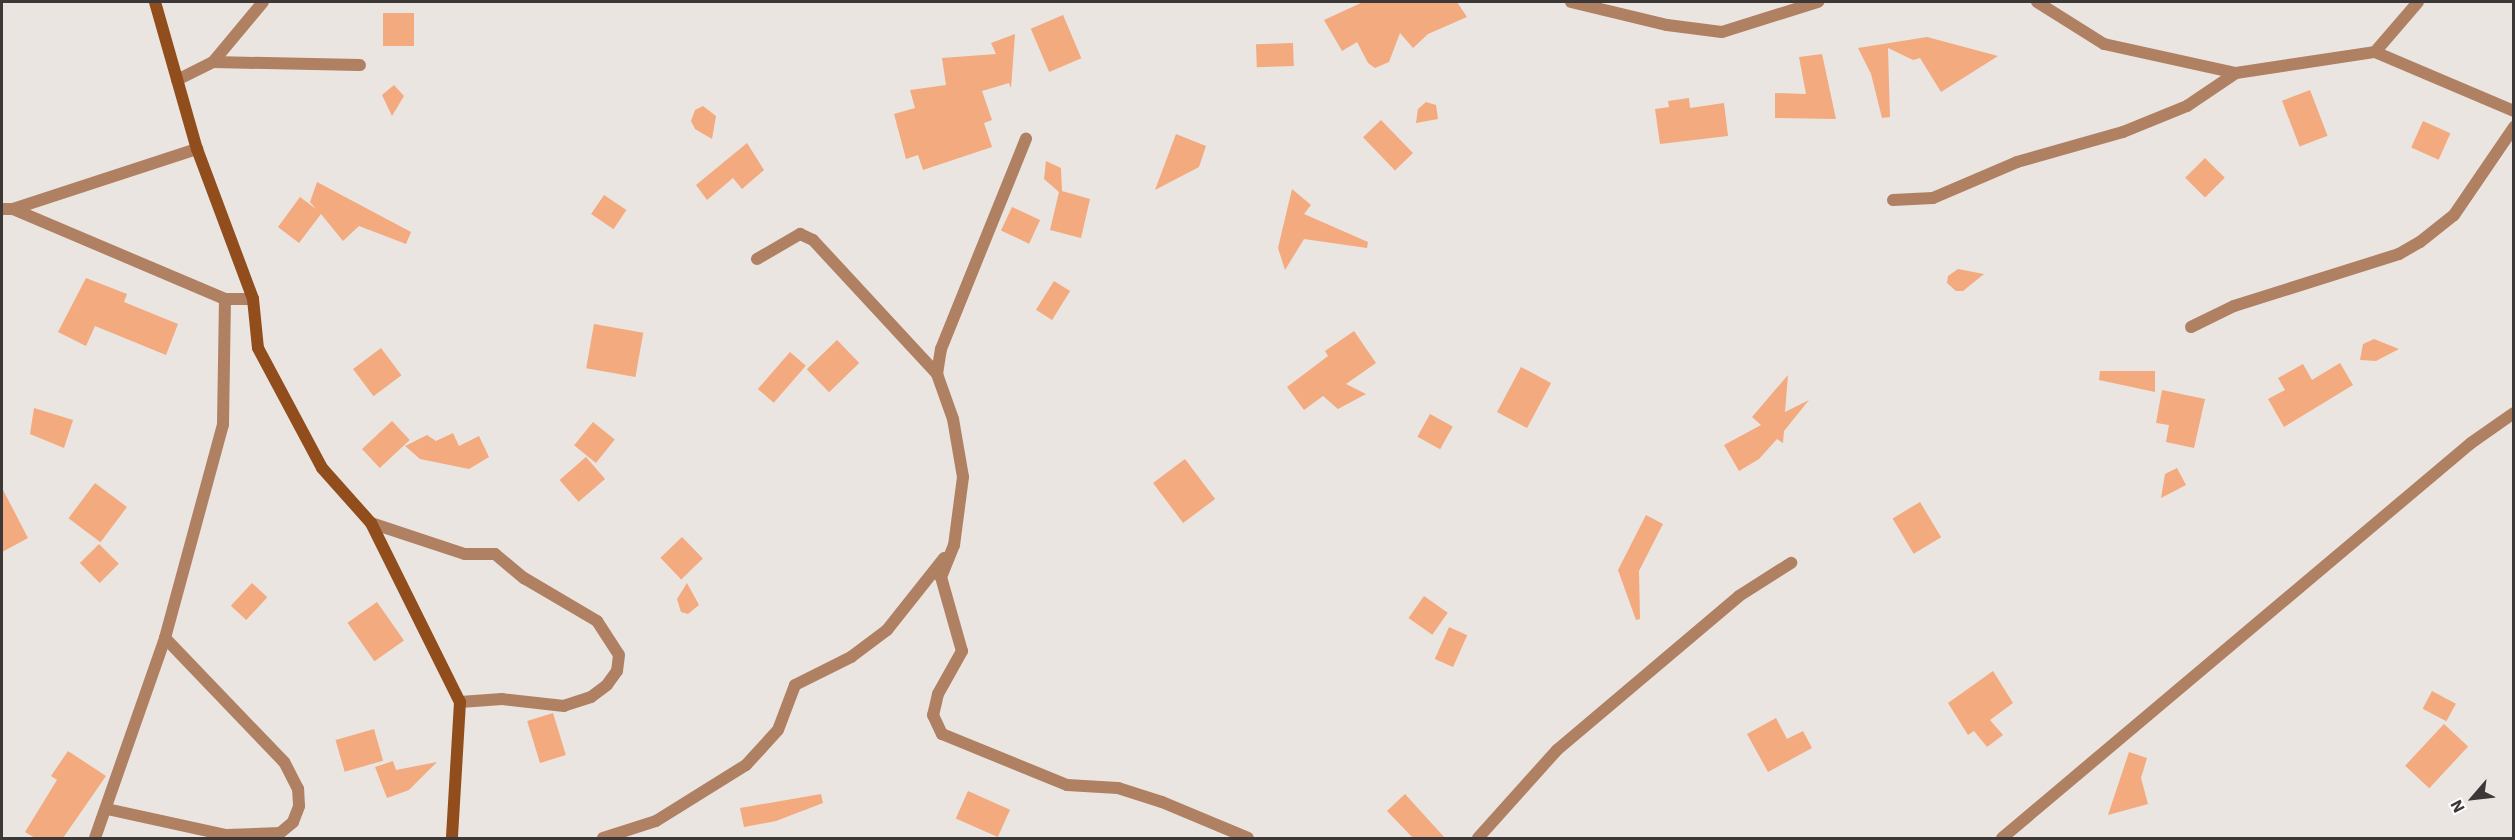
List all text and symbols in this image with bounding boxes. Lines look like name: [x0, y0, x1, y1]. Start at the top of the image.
north arrow: [2443, 768, 2503, 828]
text: N: [2446, 797, 2469, 816]

